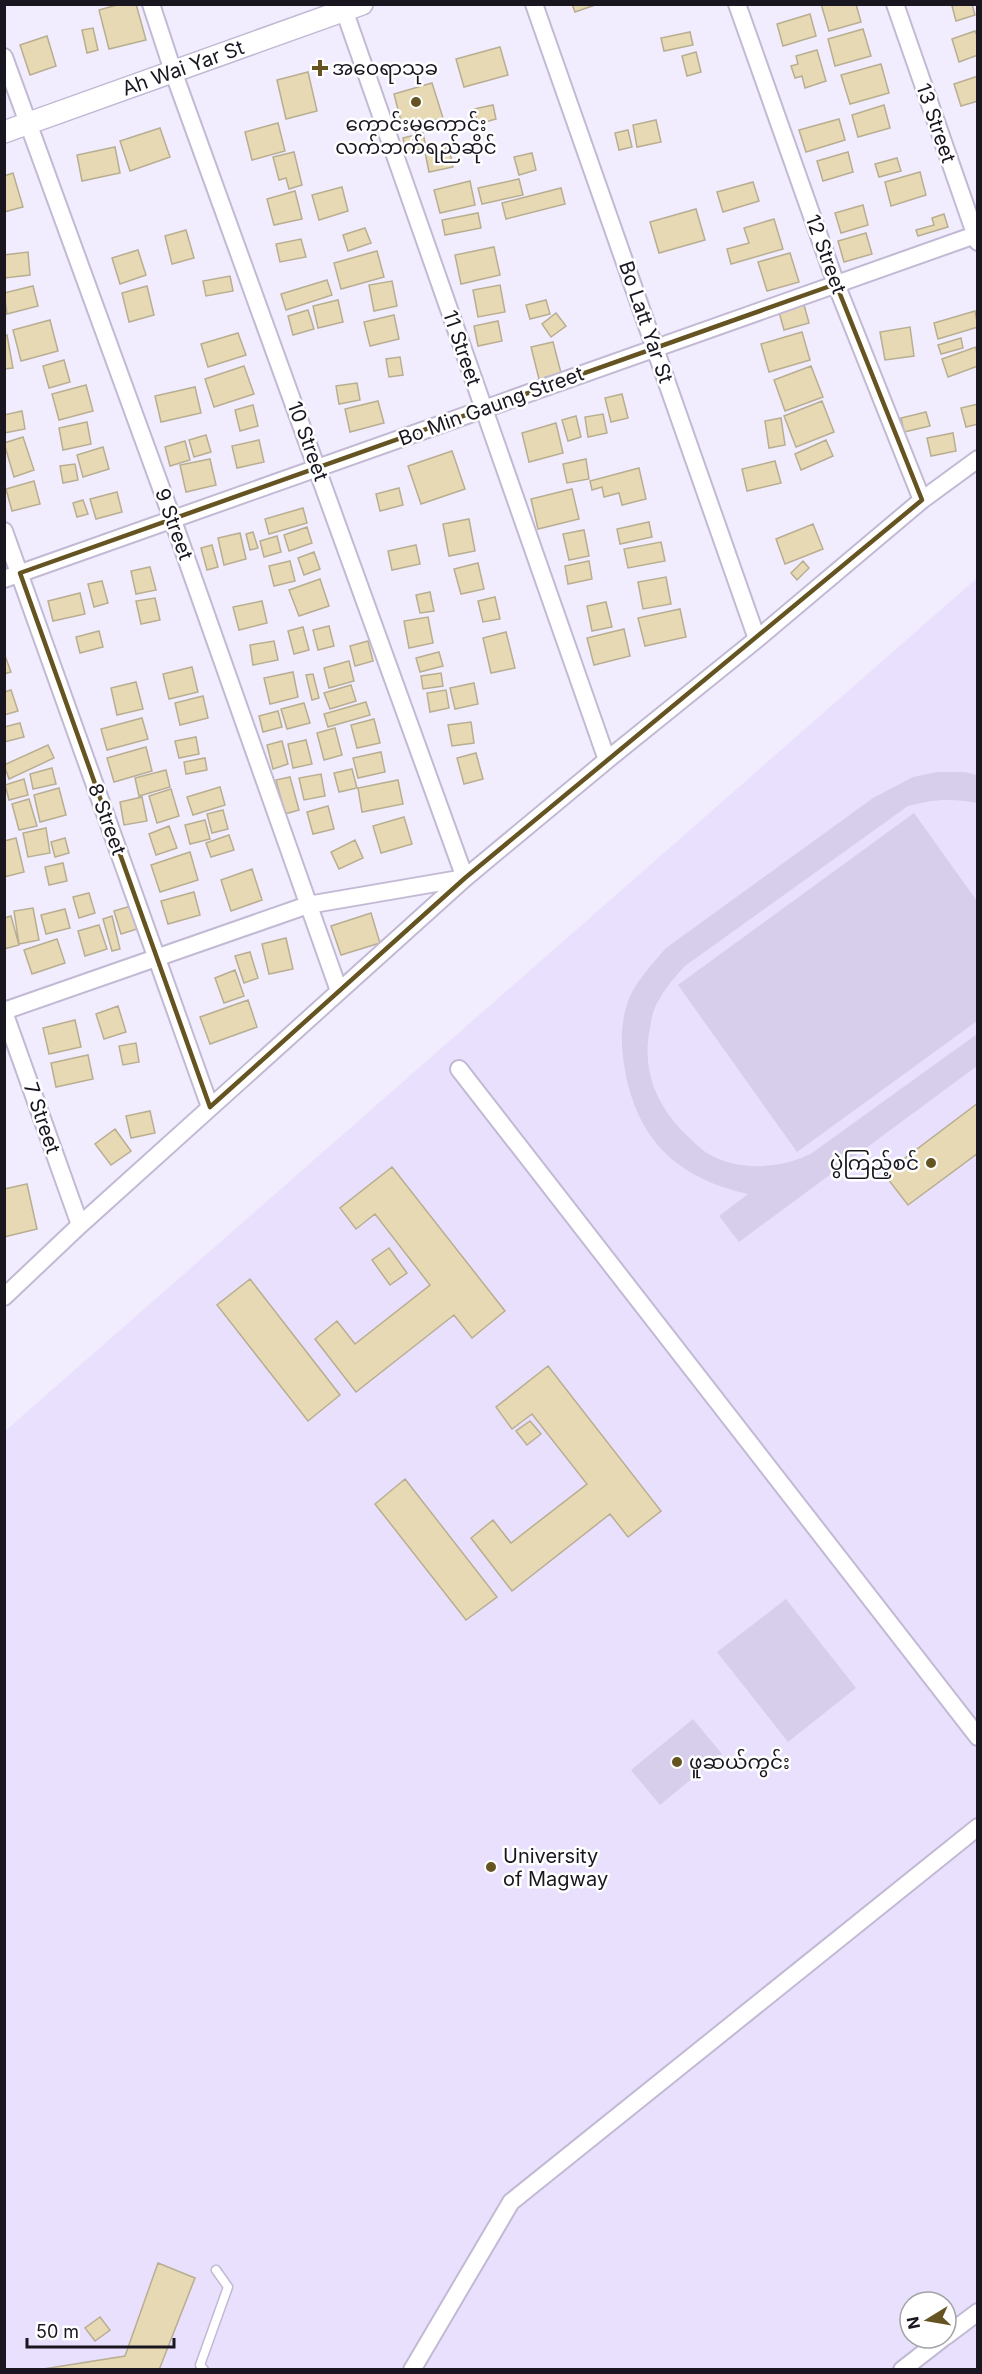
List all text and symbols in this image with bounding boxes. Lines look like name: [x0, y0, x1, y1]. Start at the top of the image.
street label: Ah Wai Yar St: [119, 35, 247, 101]
place label: အဝေရာသုခ: [332, 56, 438, 85]
marker: အဝေရာသုခ: [313, 61, 327, 75]
street label: 13 Street: [911, 80, 961, 166]
marker: ကောင်းမှကောင်း လက်ဘက်ရည်ဆိုင်: [409, 95, 423, 109]
place label: ကောင်းမှကောင်း လက်ဘက်ရည်ဆိုင်: [335, 110, 497, 164]
street label: 12 Street: [801, 211, 852, 297]
street label: Bo Latt Yar St: [614, 258, 678, 387]
street label: 11 Street: [438, 307, 486, 389]
street label: Bo Min Gaung Street: [395, 361, 587, 451]
street label: 10 Street: [283, 398, 334, 484]
street label: 9 Street: [150, 485, 198, 564]
street label: 8 Street: [83, 780, 131, 859]
street label: 7 Street: [19, 1079, 65, 1157]
place label: ပွဲကြည့်စင်: [830, 1149, 919, 1179]
marker: ပွဲကြည့်စင်: [924, 1156, 938, 1170]
place label: ဖူဆယ်ကွင်း: [689, 1748, 790, 1779]
marker: ဖူဆယ်ကွင်း: [670, 1755, 684, 1769]
place label: University of Magway: [503, 1844, 608, 1891]
marker: University of Magway: [484, 1860, 498, 1874]
north arrow: [898, 2290, 958, 2350]
scale bar: [27, 2311, 174, 2349]
text: N: [902, 2315, 924, 2331]
text: 50 m: [36, 2321, 79, 2342]

